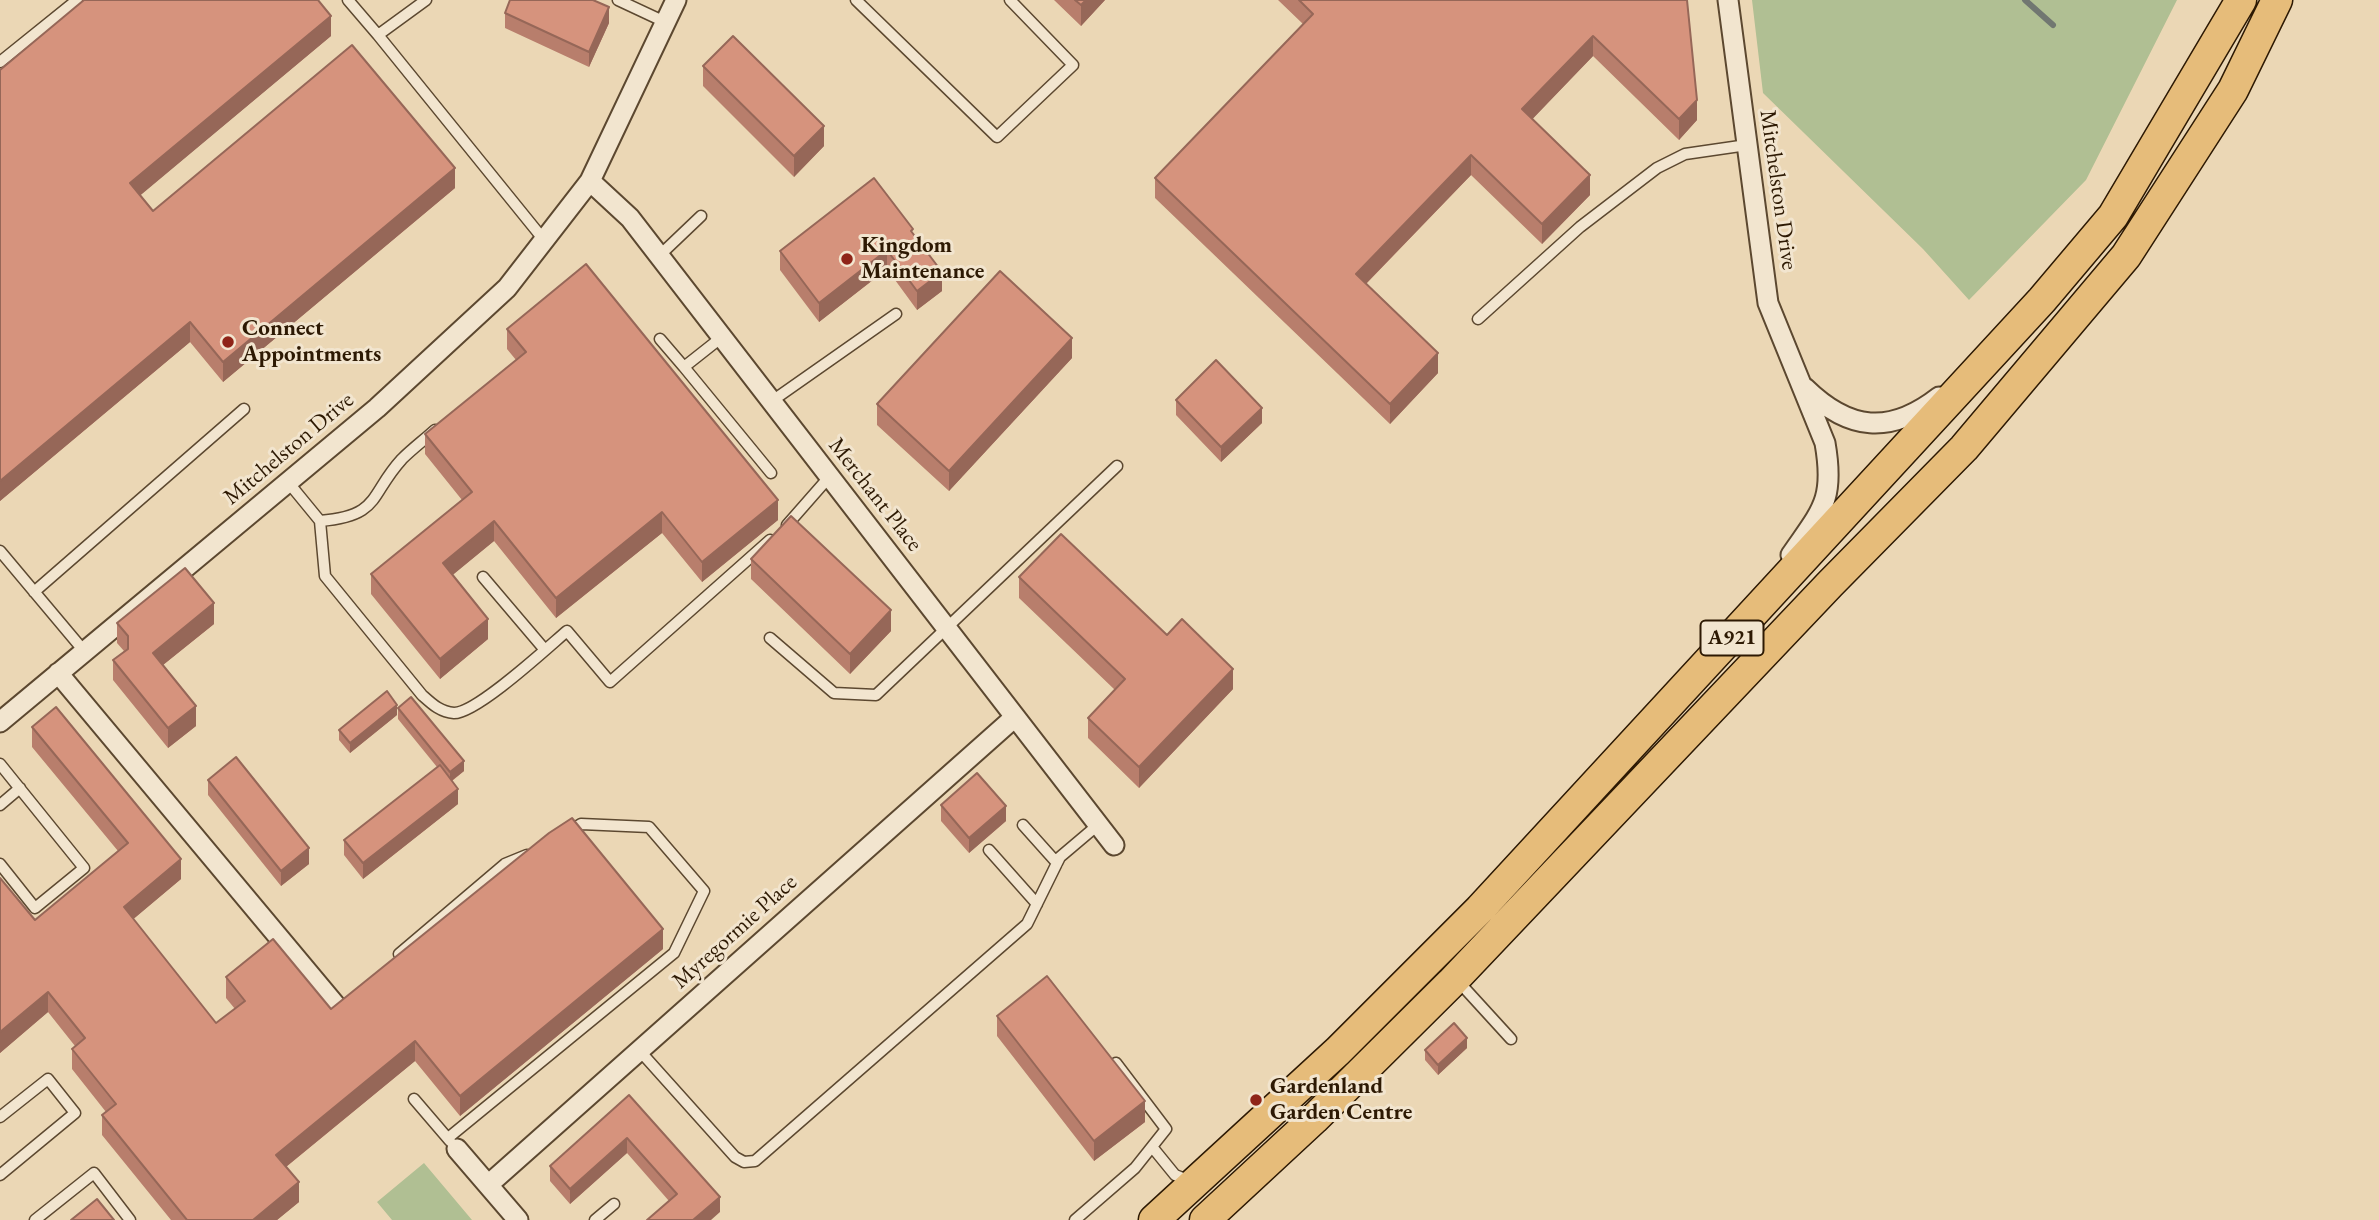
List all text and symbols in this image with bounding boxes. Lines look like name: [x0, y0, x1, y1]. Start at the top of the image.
street label: Mitchelston Drive: [1753, 108, 1803, 272]
place label: Kingdom Maintenance: [861, 232, 984, 286]
marker: Kingdom Maintenance: [839, 251, 855, 267]
place label: Connect Appointments: [242, 315, 381, 369]
marker: Connect Appointments: [220, 334, 236, 350]
street label: Mitchelston Drive: [218, 387, 360, 511]
street label: Merchant Place: [822, 433, 928, 557]
road number: A921: [1700, 620, 1764, 656]
street label: Myregormie Place: [667, 869, 803, 995]
place label: Gardenland Garden Centre: [1270, 1073, 1412, 1127]
marker: Gardenland Garden Centre: [1248, 1092, 1264, 1108]

